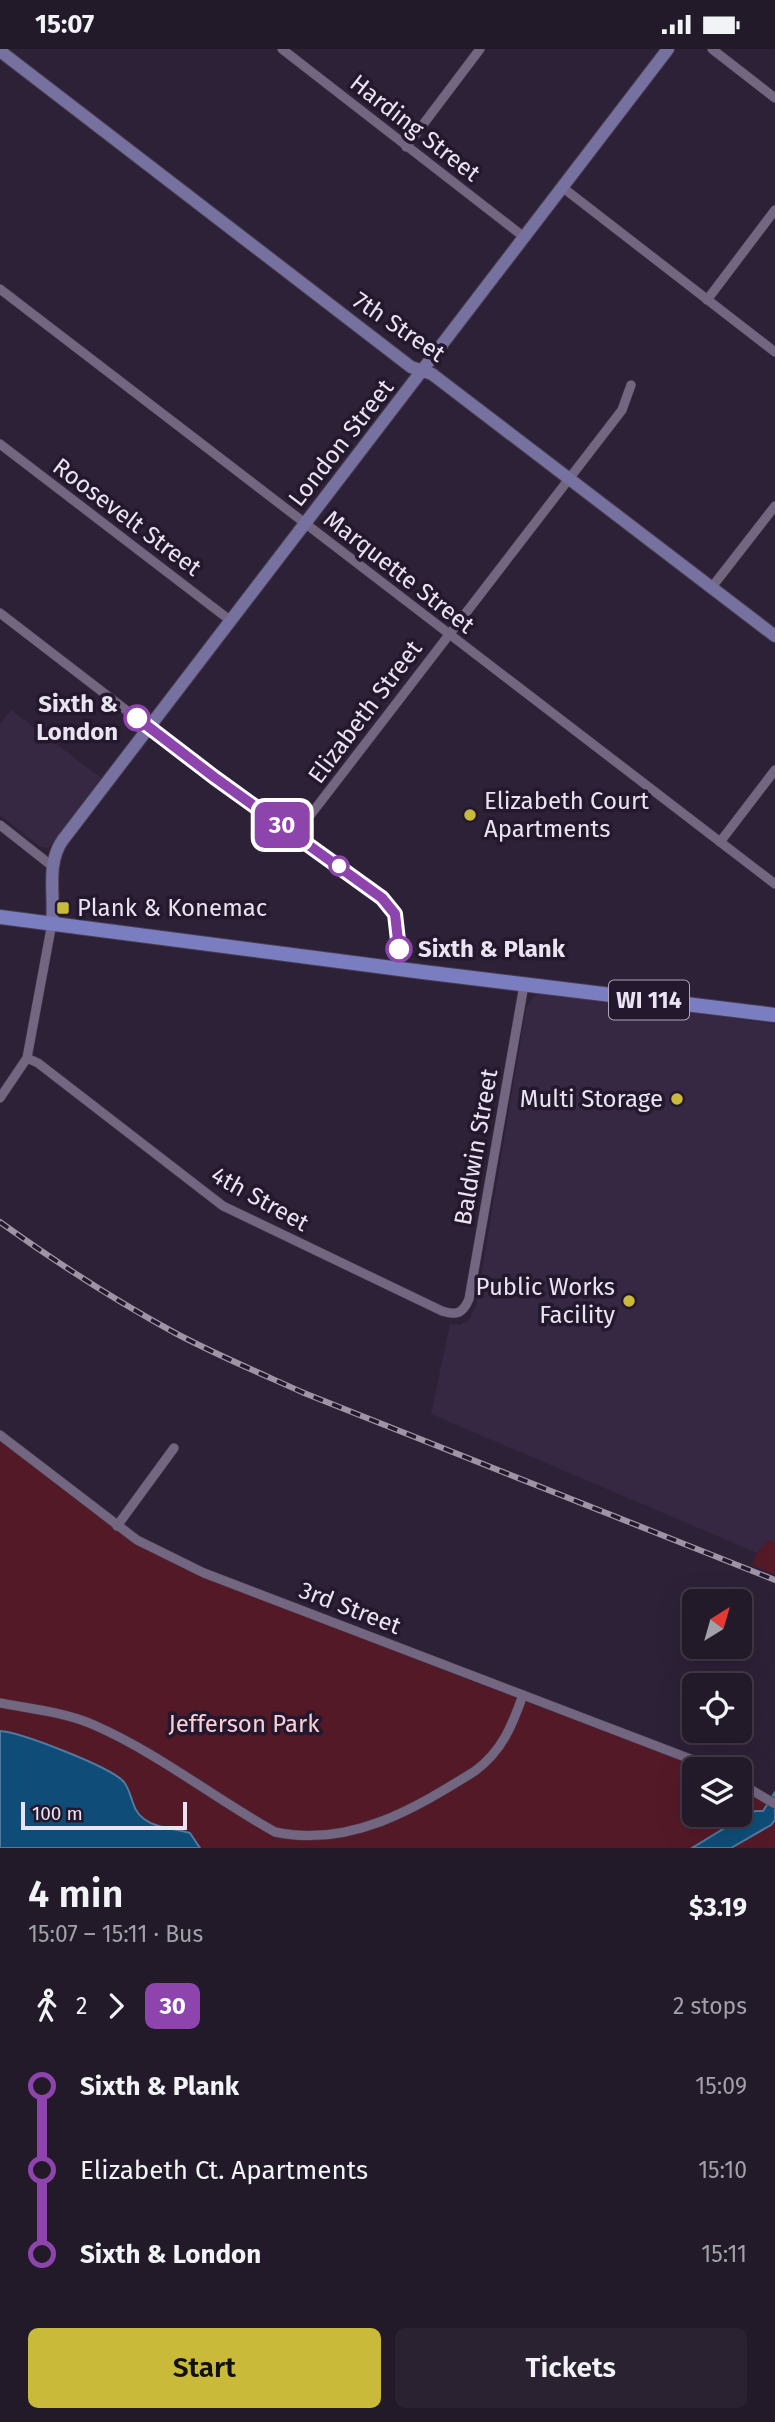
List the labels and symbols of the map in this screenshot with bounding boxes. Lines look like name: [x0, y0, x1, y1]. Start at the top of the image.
street label: Harding Street: [344, 69, 486, 188]
street label: 7th Street: [348, 286, 451, 368]
street label: London Street: [283, 374, 399, 512]
street label: Roosevelt Street: [47, 452, 207, 582]
street label: Marquette Street: [318, 505, 480, 640]
street label: Elizabeth Street: [302, 635, 428, 789]
place label: Sixth & London: [36, 690, 118, 746]
marker: Sixth & London: [124, 705, 150, 731]
place label: Elizabeth Court Apartments: [484, 787, 649, 843]
line badge: 30: [250, 802, 314, 848]
marker: Elizabeth Court Apartments: [462, 807, 478, 823]
unlabelled marker: [329, 856, 349, 876]
place label: Plank & Konemac: [77, 894, 267, 922]
marker: Plank & Konemac: [55, 900, 71, 916]
place label: Sixth & Plank: [418, 935, 566, 963]
marker: Sixth & Plank: [386, 936, 412, 962]
road number: WI 114: [609, 981, 689, 1019]
street label: Baldwin Street: [448, 1066, 504, 1227]
place label: Multi Storage: [520, 1085, 663, 1113]
marker: Multi Storage: [669, 1091, 685, 1107]
street label: 4th Street: [206, 1161, 314, 1237]
place label: Public Works Facility: [476, 1273, 615, 1329]
marker: Public Works Facility: [621, 1293, 637, 1309]
street label: 3rd Street: [295, 1576, 405, 1640]
north arrow: [682, 1589, 752, 1659]
park label: Jefferson Park: [168, 1710, 320, 1738]
scale bar: [21, 1799, 187, 1831]

